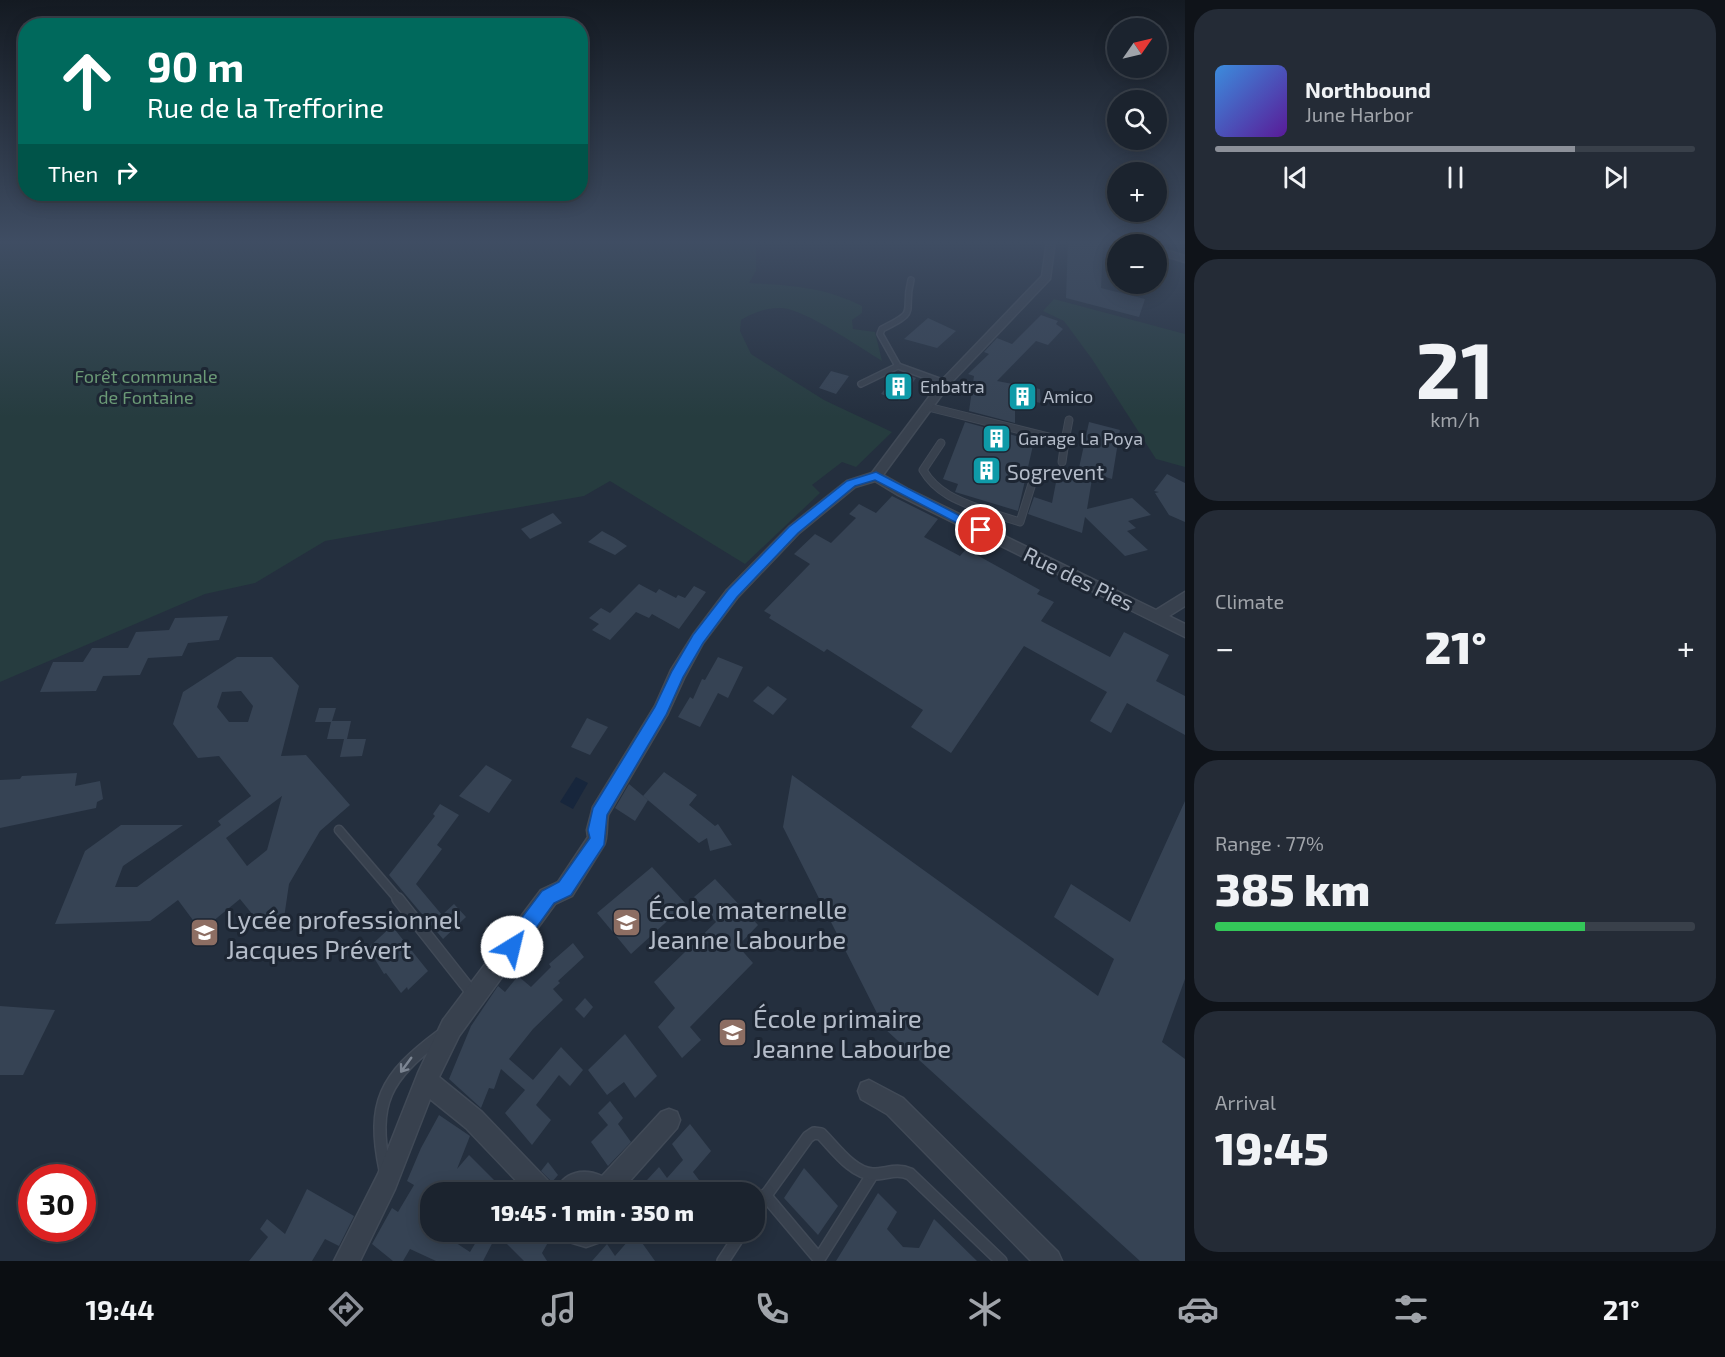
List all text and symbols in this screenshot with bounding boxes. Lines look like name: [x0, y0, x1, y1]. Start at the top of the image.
north arrow: [1107, 18, 1167, 78]
map controls: [1107, 18, 1167, 294]
text: 90 m: [147, 40, 244, 90]
icon: ahead: [48, 42, 126, 120]
text: Northbound: [1305, 76, 1431, 102]
button: search: [1107, 90, 1167, 150]
text: Rue de la Trefforine: [147, 91, 384, 123]
text: June Harbor: [1305, 102, 1413, 126]
icon: right: [110, 156, 143, 189]
text: Then: [48, 160, 98, 186]
icon: previous: [1279, 161, 1312, 194]
icon: pause: [1439, 161, 1472, 194]
icon: next: [1599, 161, 1632, 194]
button: +: [1107, 162, 1167, 222]
button: −: [1107, 234, 1167, 294]
text: 21: [1415, 321, 1495, 415]
park label: Forêt communale de Fontaine: [74, 365, 218, 408]
building icon: Enbatra: [883, 370, 915, 402]
place label: Enbatra: [920, 375, 985, 397]
building icon: Amico: [1006, 380, 1038, 412]
place label: Amico: [1043, 385, 1093, 407]
text: km/h: [1430, 407, 1480, 431]
building icon: Garage La Poya: [981, 422, 1013, 454]
place label: Garage La Poya: [1018, 427, 1143, 449]
building icon: Sogrevent: [970, 455, 1002, 487]
place label: Sogrevent: [1007, 459, 1104, 484]
pin: [955, 504, 1006, 555]
icon: arrive: [964, 513, 997, 546]
street label: Rue des Pies: [1020, 541, 1138, 615]
text: Climate: [1215, 589, 1284, 613]
text: 21°: [1425, 619, 1487, 673]
text: −: [1215, 627, 1234, 667]
text: +: [1677, 627, 1695, 667]
text: Range · 77%: [1215, 831, 1324, 855]
text: 385 km: [1215, 861, 1370, 915]
place label: École maternelle Jeanne Labourbe: [648, 893, 847, 954]
place label: Lycée professionnel Jacques Prévert: [226, 903, 461, 964]
school or university icon: École maternelle Jeanne Labourbe: [611, 907, 643, 939]
position arrow: [480, 915, 544, 979]
school or university icon: Lycée professionnel Jacques Prévert: [189, 917, 221, 949]
place label: École primaire Jeanne Labourbe: [753, 1002, 951, 1063]
school or university icon: École primaire Jeanne Labourbe: [716, 1016, 748, 1048]
one-way arrow: [400, 1057, 412, 1073]
text: Arrival: [1215, 1090, 1276, 1114]
text: 19:45: [1215, 1120, 1329, 1174]
speed limit sign: 30: [18, 1164, 96, 1242]
text: 19:45 · 1 min · 350 m: [491, 1199, 694, 1225]
icon: directions: [325, 1288, 367, 1330]
icon: music: [538, 1288, 580, 1330]
icon: phone: [751, 1288, 793, 1330]
icon: climate: [964, 1288, 1006, 1330]
icon: car: [1177, 1288, 1219, 1330]
icon: filters: [1390, 1288, 1432, 1330]
text: 19:44: [85, 1293, 154, 1325]
text: 21°: [1603, 1293, 1639, 1325]

